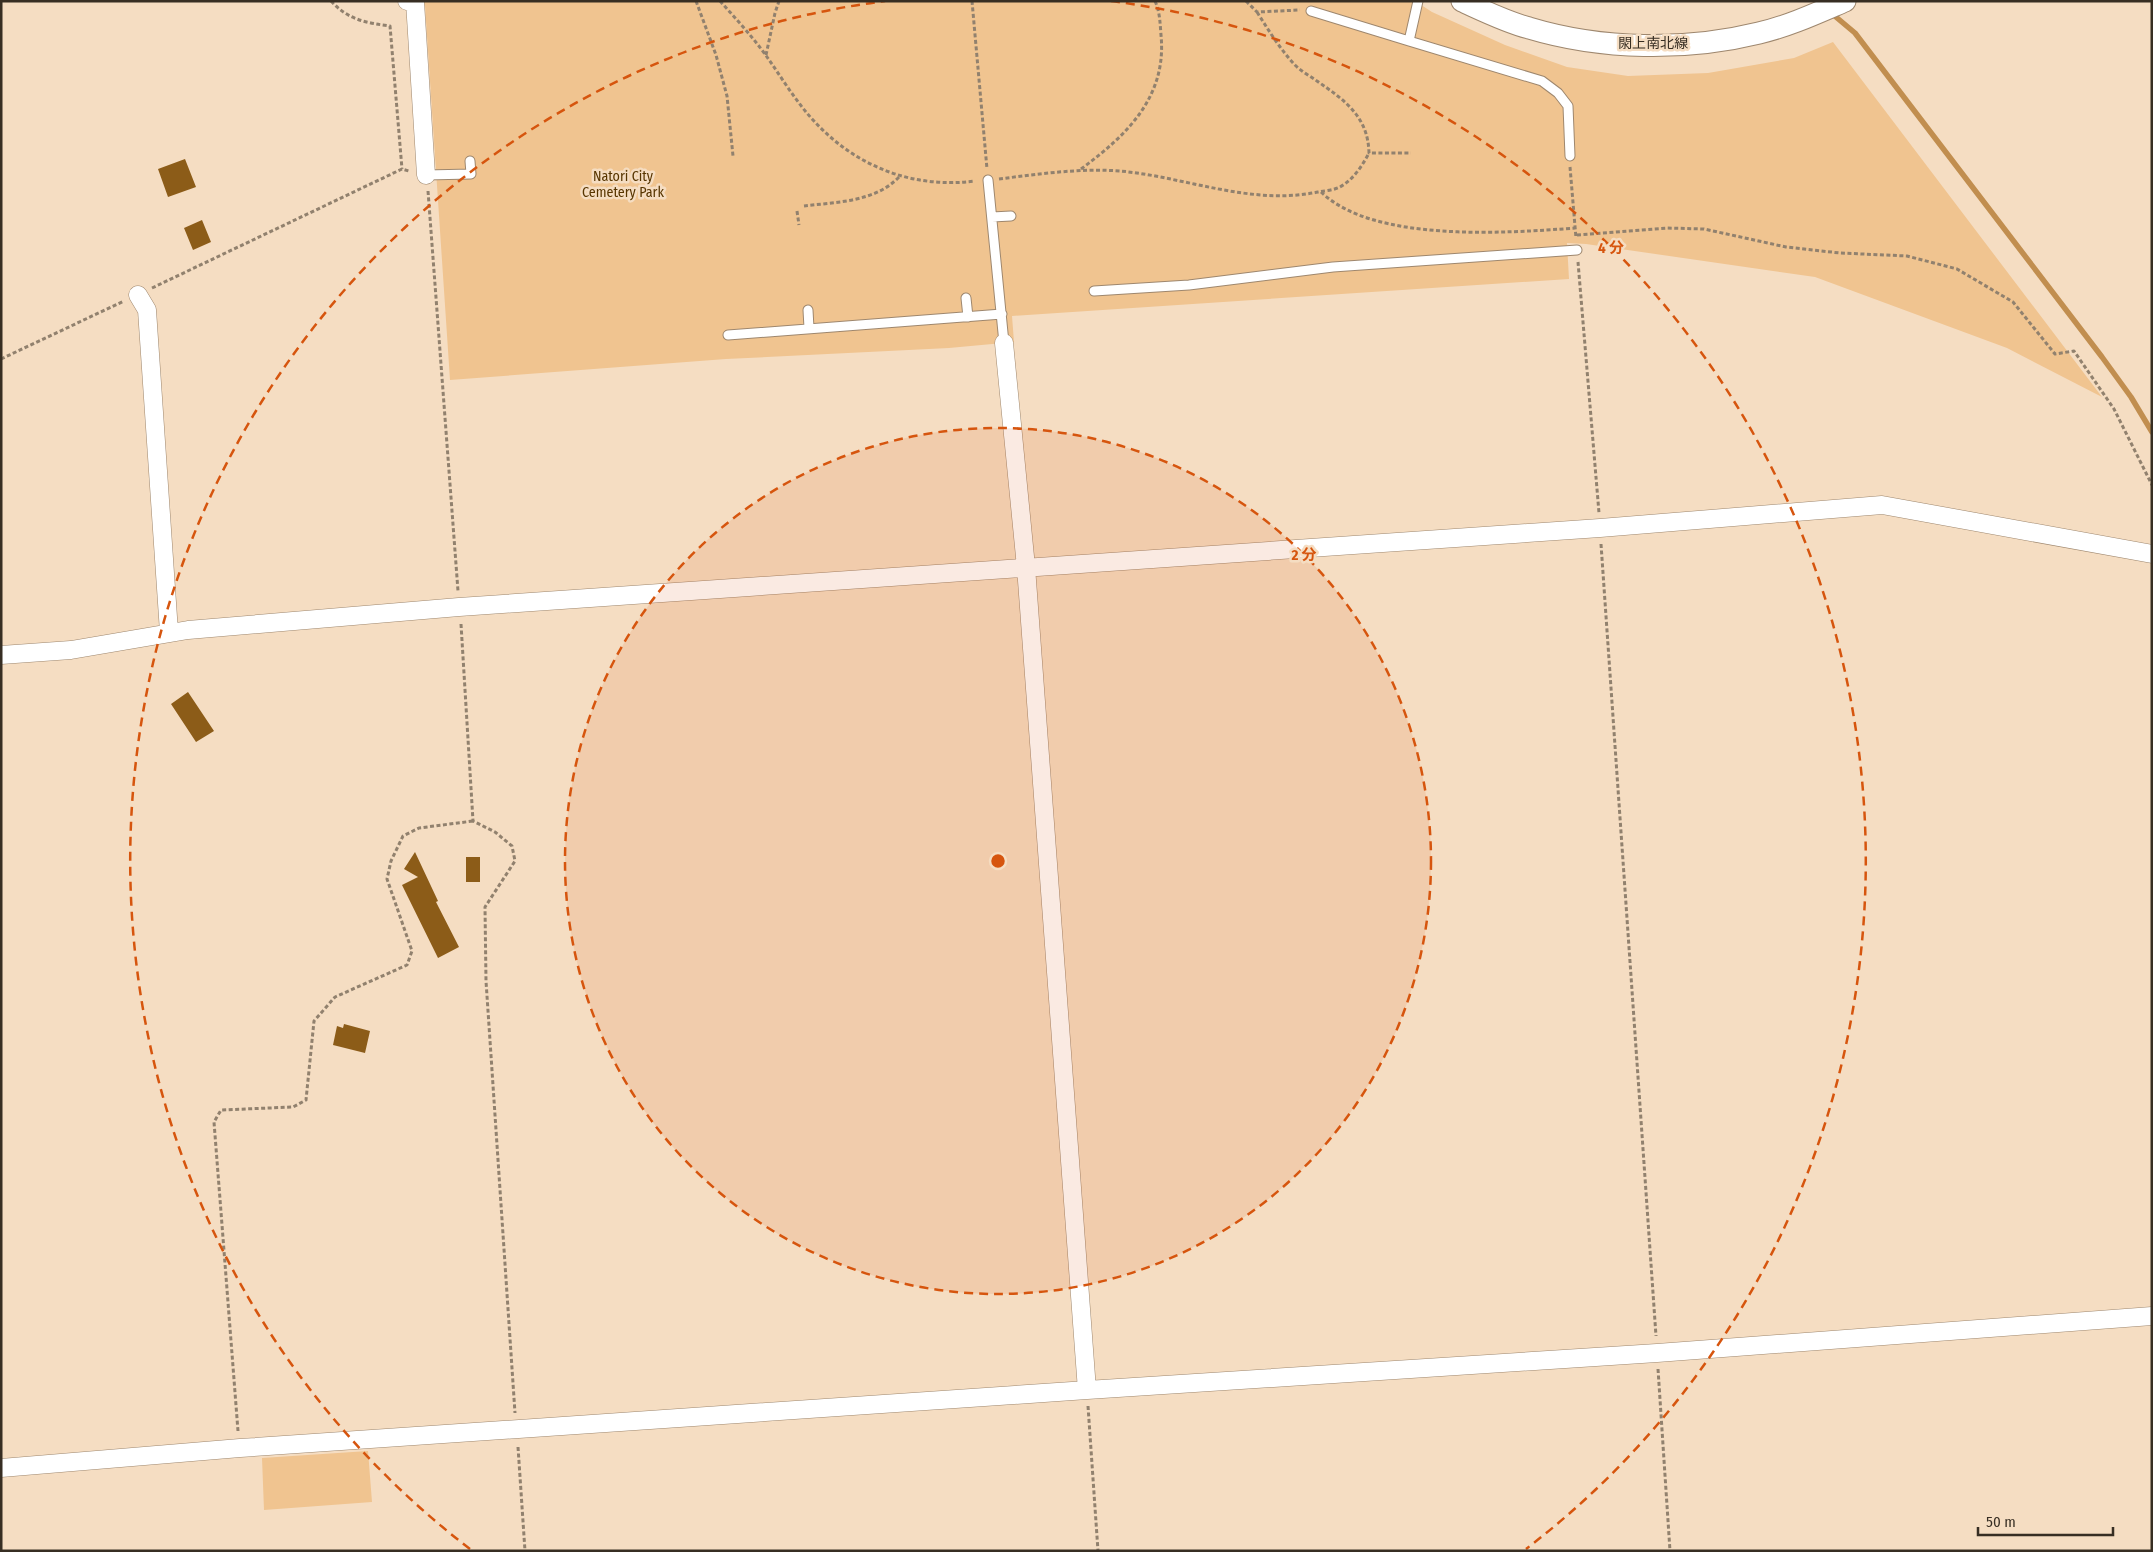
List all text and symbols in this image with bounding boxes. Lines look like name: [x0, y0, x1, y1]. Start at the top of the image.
street label: 閖上南北線: [1618, 35, 1688, 52]
park label: Natori City Cemetery Park: [582, 168, 664, 201]
text: 4 分: [1598, 239, 1624, 257]
text: 2 分: [1290, 546, 1317, 564]
centre of rings: [989, 852, 1007, 870]
scale bar: [1978, 1504, 2113, 1536]
text: 50 m: [1986, 1513, 2016, 1531]

